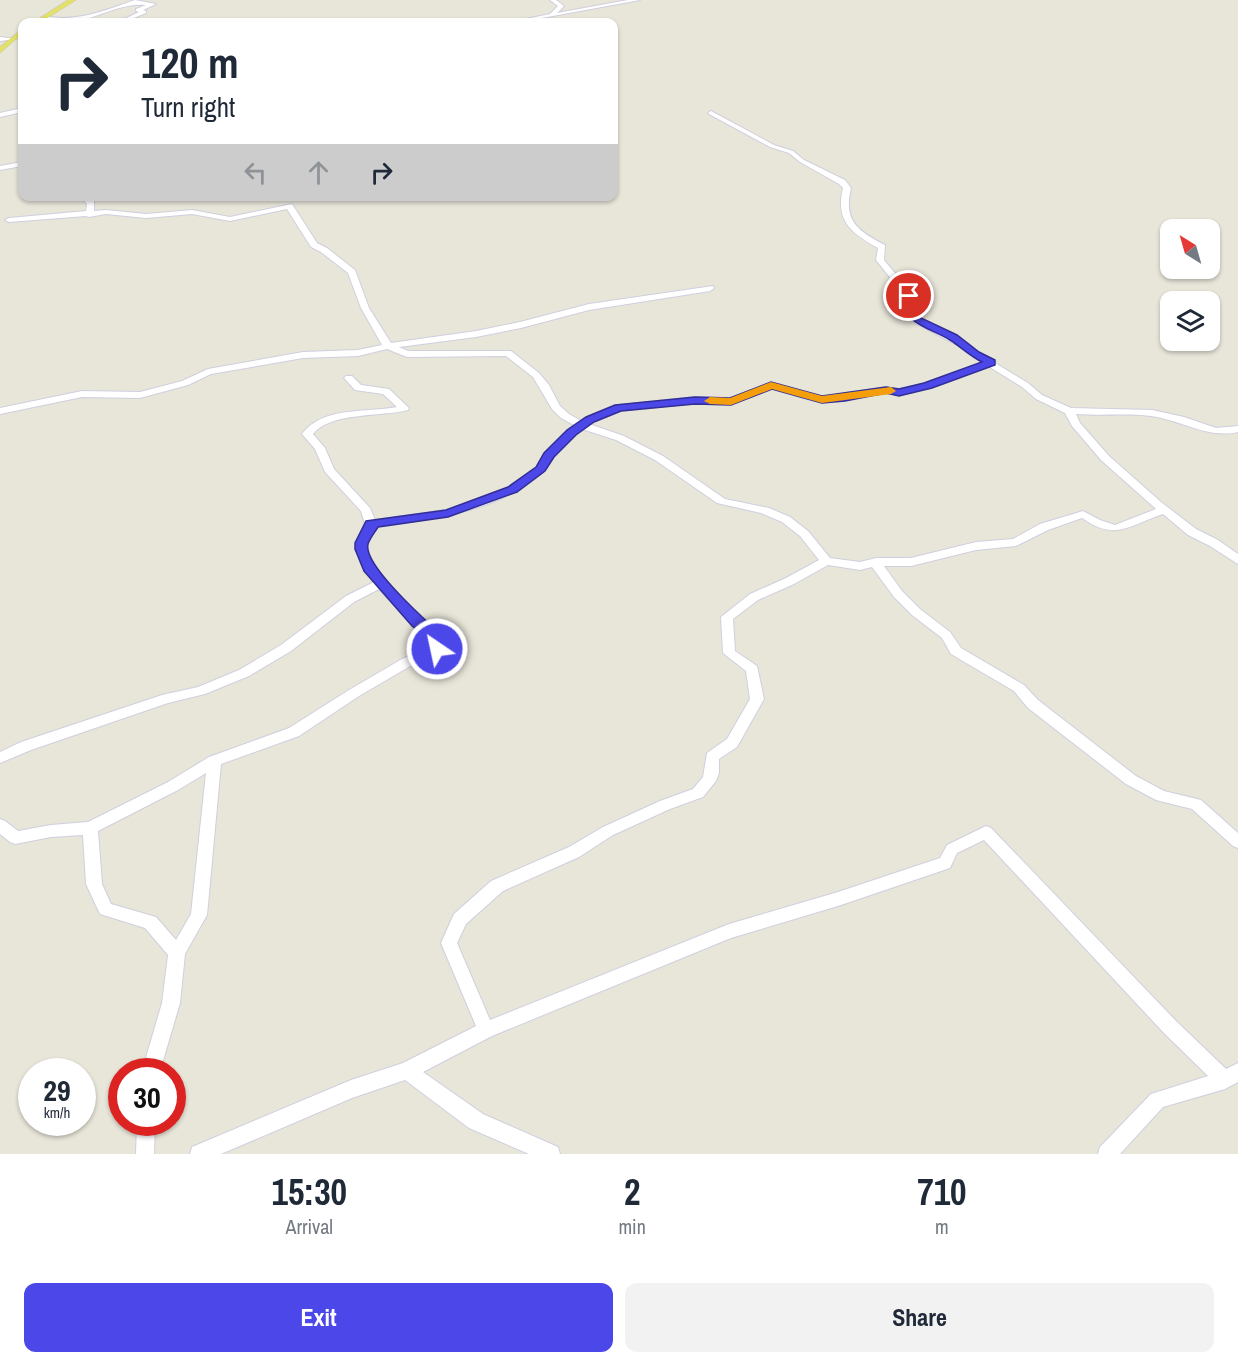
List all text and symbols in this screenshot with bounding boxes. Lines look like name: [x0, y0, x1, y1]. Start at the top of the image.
text: 120 m: [141, 35, 239, 91]
icon: right: [42, 42, 120, 120]
text: Turn right: [141, 89, 235, 125]
icon: left: [239, 156, 272, 189]
icon: ahead: [302, 156, 335, 189]
icon: right: [365, 156, 398, 189]
north arrow: [1160, 219, 1220, 279]
map controls: [1160, 219, 1220, 351]
pin: [883, 270, 934, 321]
icon: arrive: [892, 279, 925, 312]
button: layers: [1160, 291, 1220, 351]
position arrow: [405, 617, 469, 681]
speed limit sign: 30: [108, 1058, 186, 1136]
text: 29: [43, 1070, 71, 1110]
text: km/h: [44, 1102, 70, 1123]
text: 15:30: [271, 1168, 347, 1216]
text: 2: [624, 1168, 640, 1216]
text: 710: [917, 1168, 967, 1216]
text: Arrival: [286, 1213, 333, 1240]
text: min: [618, 1213, 646, 1240]
text: m: [935, 1213, 949, 1240]
button: Exit: [24, 1283, 613, 1352]
button: Share: [625, 1283, 1214, 1352]

